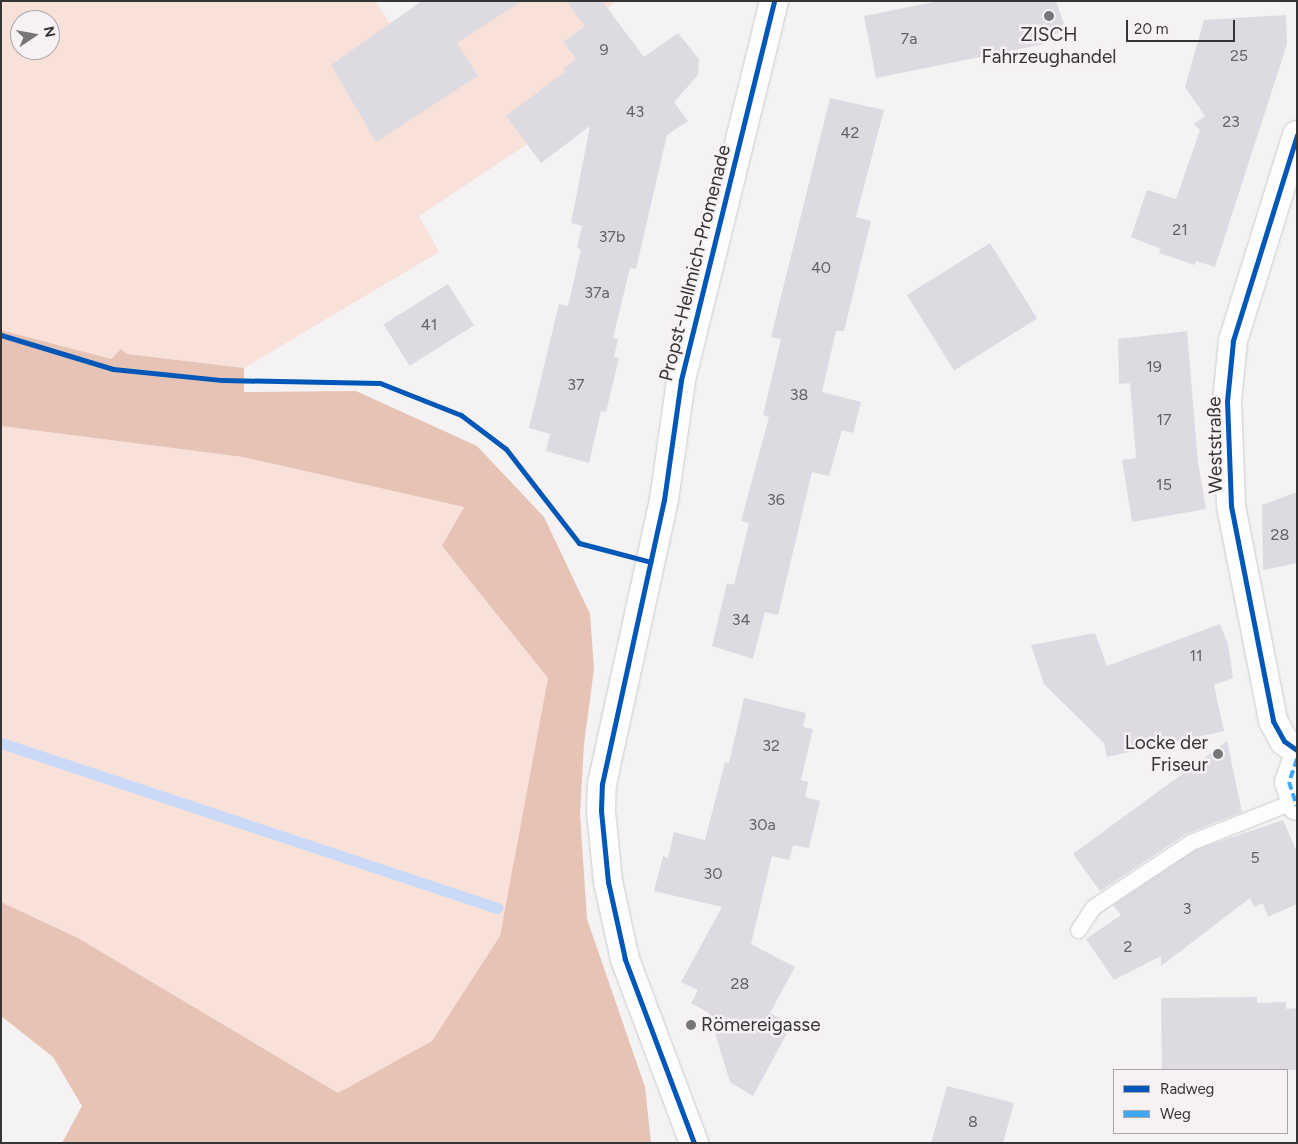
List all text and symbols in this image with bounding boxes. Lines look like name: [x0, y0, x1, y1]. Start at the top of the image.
north arrow: [10, 10, 60, 60]
marker: ZISCH Fahrzeughandel: [1043, 10, 1055, 22]
scale bar: [1128, 10, 1237, 42]
text: 20 m: [1134, 20, 1168, 38]
place label: ZISCH Fahrzeughandel: [982, 24, 1116, 68]
text: N: [40, 25, 59, 39]
house number: 7a: [901, 29, 917, 49]
house number: 9: [599, 40, 609, 60]
house number: 25: [1230, 46, 1248, 66]
house number: 43: [626, 102, 644, 122]
house number: 23: [1222, 112, 1240, 132]
house number: 42: [841, 123, 859, 143]
street label: Propst-Hellmich-Promenade: [655, 143, 735, 383]
house number: 21: [1172, 220, 1188, 240]
house number: 37b: [599, 227, 625, 247]
house number: 40: [811, 258, 831, 278]
house number: 37a: [584, 283, 610, 303]
house number: 41: [421, 315, 437, 335]
house number: 19: [1146, 357, 1162, 377]
house number: 37: [567, 375, 585, 395]
house number: 38: [790, 385, 808, 405]
street label: Weststraße: [1203, 396, 1227, 494]
house number: 17: [1156, 410, 1172, 430]
house number: 15: [1156, 475, 1172, 495]
house number: 36: [767, 490, 785, 510]
house number: 28: [1271, 525, 1289, 545]
house number: 34: [732, 610, 750, 630]
house number: 11: [1189, 646, 1203, 666]
place label: Locke der Friseur: [1125, 732, 1208, 776]
house number: 32: [762, 736, 780, 756]
marker: Locke der Friseur: [1212, 748, 1224, 760]
house number: 30a: [748, 815, 776, 835]
house number: 5: [1250, 848, 1260, 868]
house number: 30: [704, 864, 722, 884]
house number: 3: [1183, 899, 1191, 919]
house number: 2: [1124, 937, 1132, 957]
house number: 28: [731, 974, 749, 994]
place label: Römereigasse: [701, 1014, 821, 1036]
marker: Römereigasse: [685, 1019, 697, 1031]
legend: [1113, 1069, 1288, 1134]
text: Radweg: [1160, 1080, 1214, 1098]
text: Weg: [1160, 1105, 1191, 1123]
house number: 8: [968, 1112, 978, 1132]

